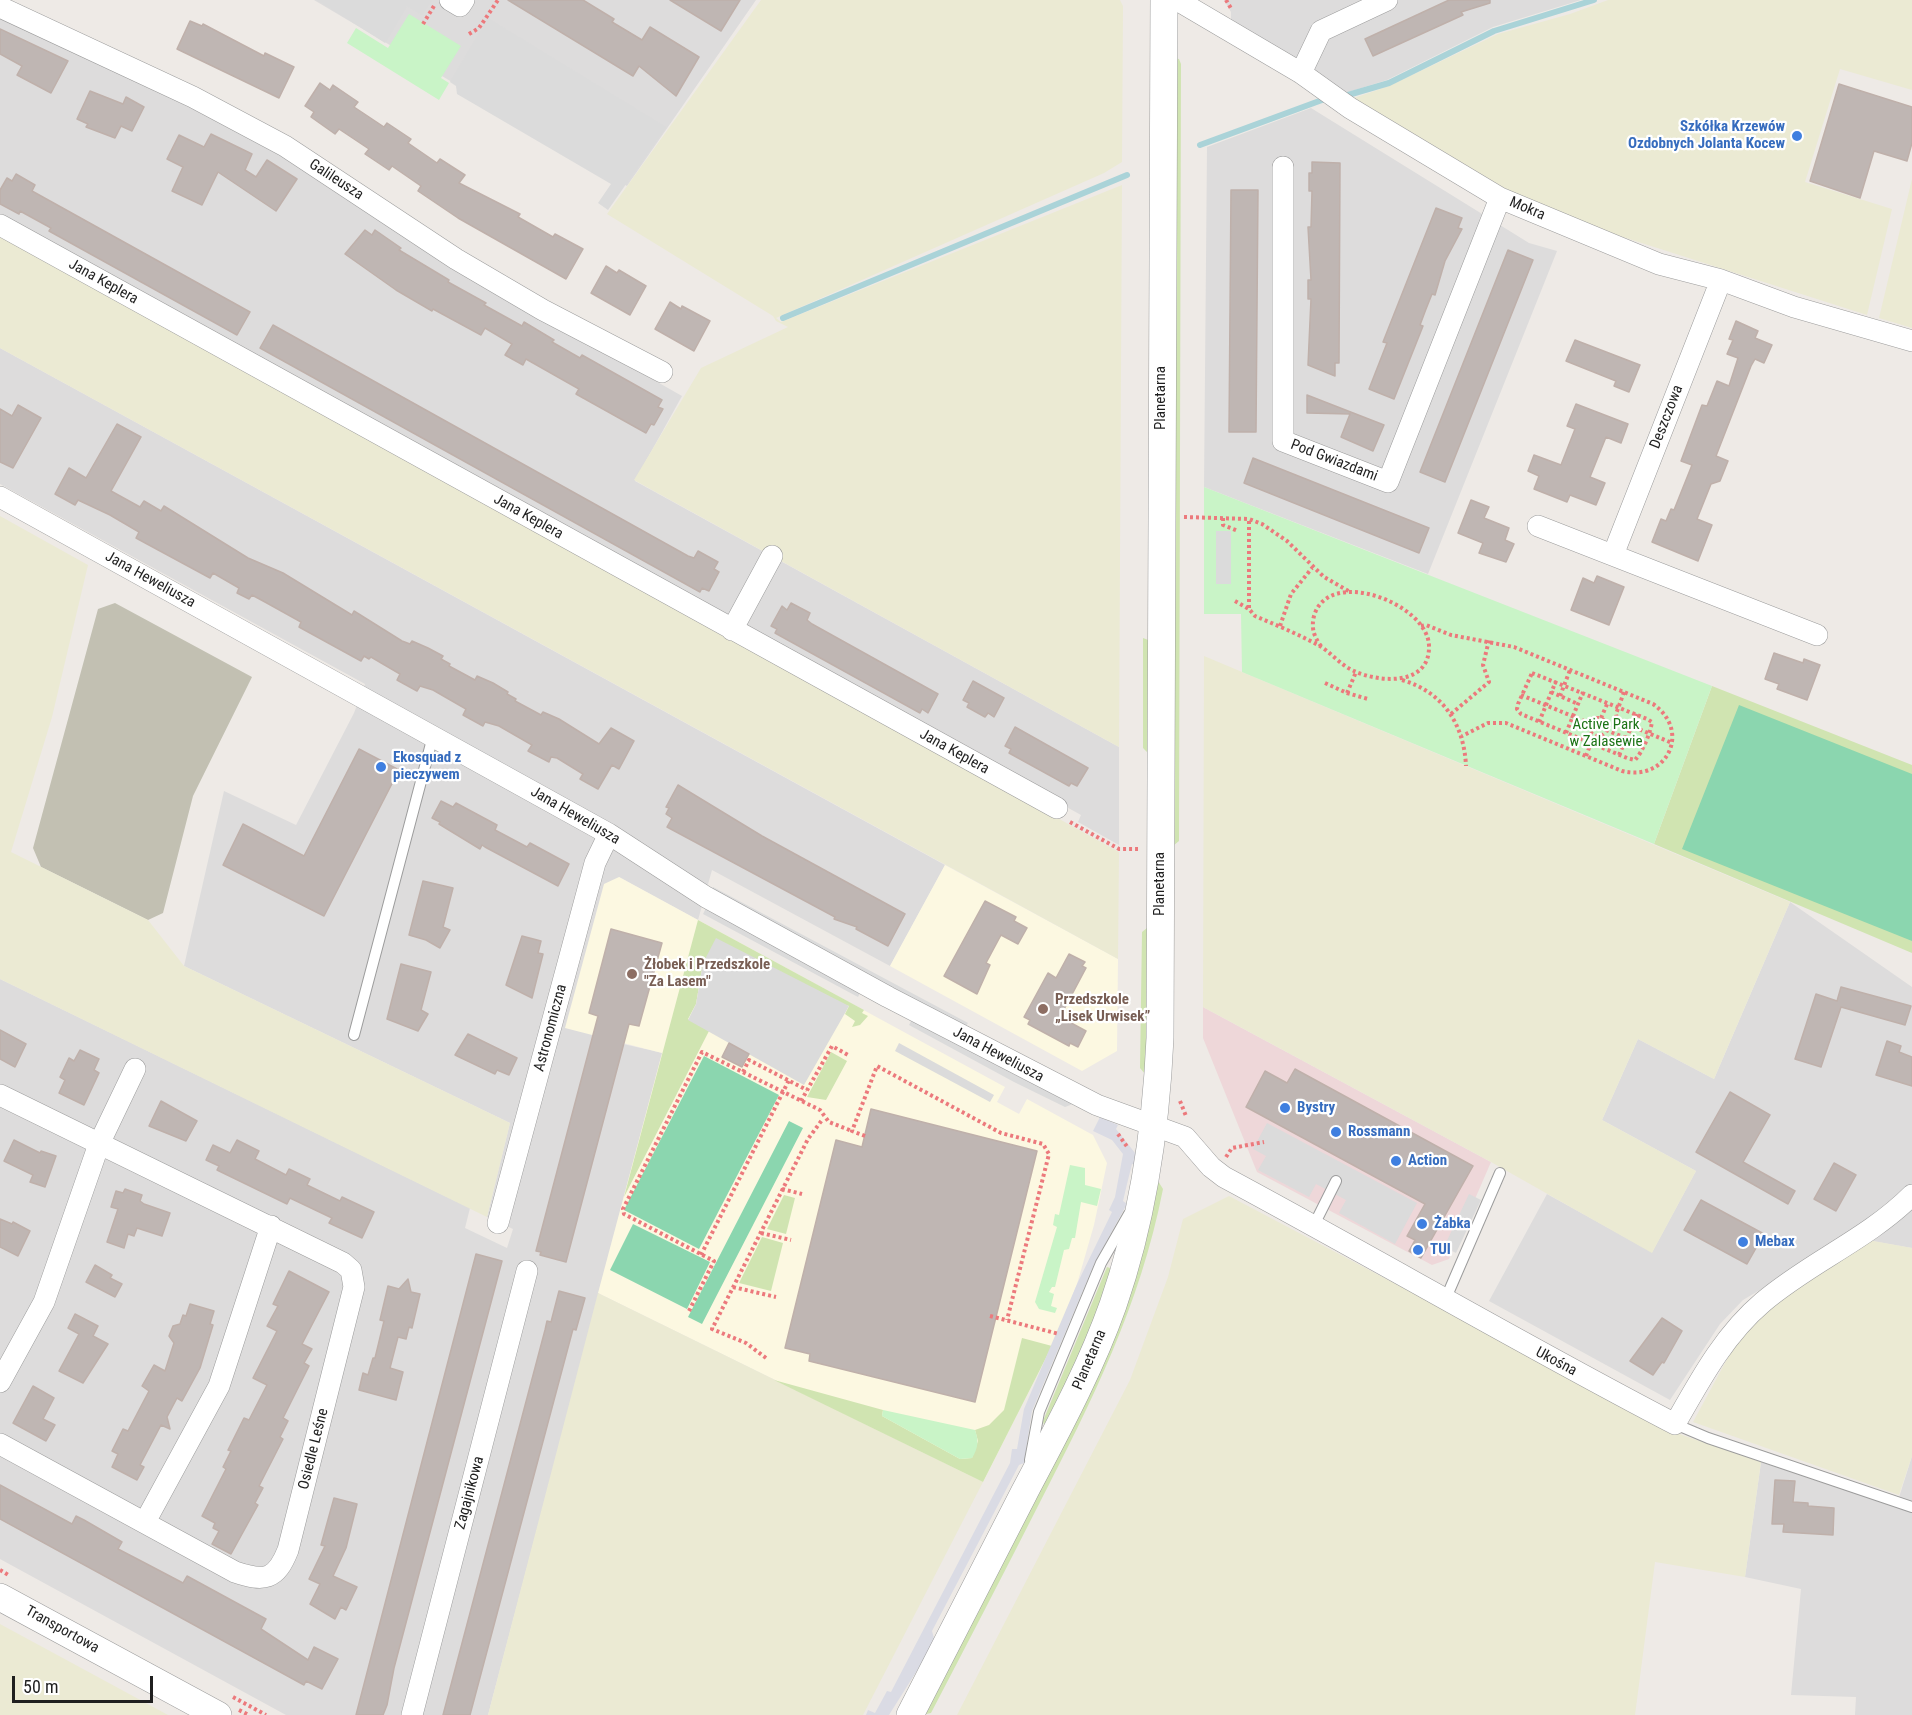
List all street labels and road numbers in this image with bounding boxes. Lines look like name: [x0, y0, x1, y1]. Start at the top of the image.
street label: Galileusza: [305, 156, 367, 204]
street label: Mokra: [1506, 193, 1548, 225]
street label: Jana Keplera: [65, 256, 141, 308]
street label: Planetarna: [1152, 366, 1170, 430]
street label: Deszczowa: [1647, 383, 1687, 451]
street label: Pod Gwiazdami: [1288, 436, 1380, 486]
street label: Jana Keplera: [490, 491, 566, 543]
street label: Jana Heweliusza: [102, 548, 198, 612]
street label: Jana Keplera: [916, 726, 992, 778]
street label: Jana Heweliusza: [527, 783, 623, 849]
street label: Planetarna: [1151, 852, 1169, 916]
street label: Astronomiczna: [531, 983, 571, 1073]
street label: Jana Heweliusza: [950, 1024, 1046, 1086]
street label: Planetarna: [1069, 1327, 1111, 1393]
street label: Ukośna: [1532, 1344, 1580, 1380]
street label: Osiedle Leśne: [295, 1407, 333, 1491]
street label: Zagajnikowa: [452, 1454, 488, 1532]
street label: Transportowa: [22, 1602, 102, 1658]

